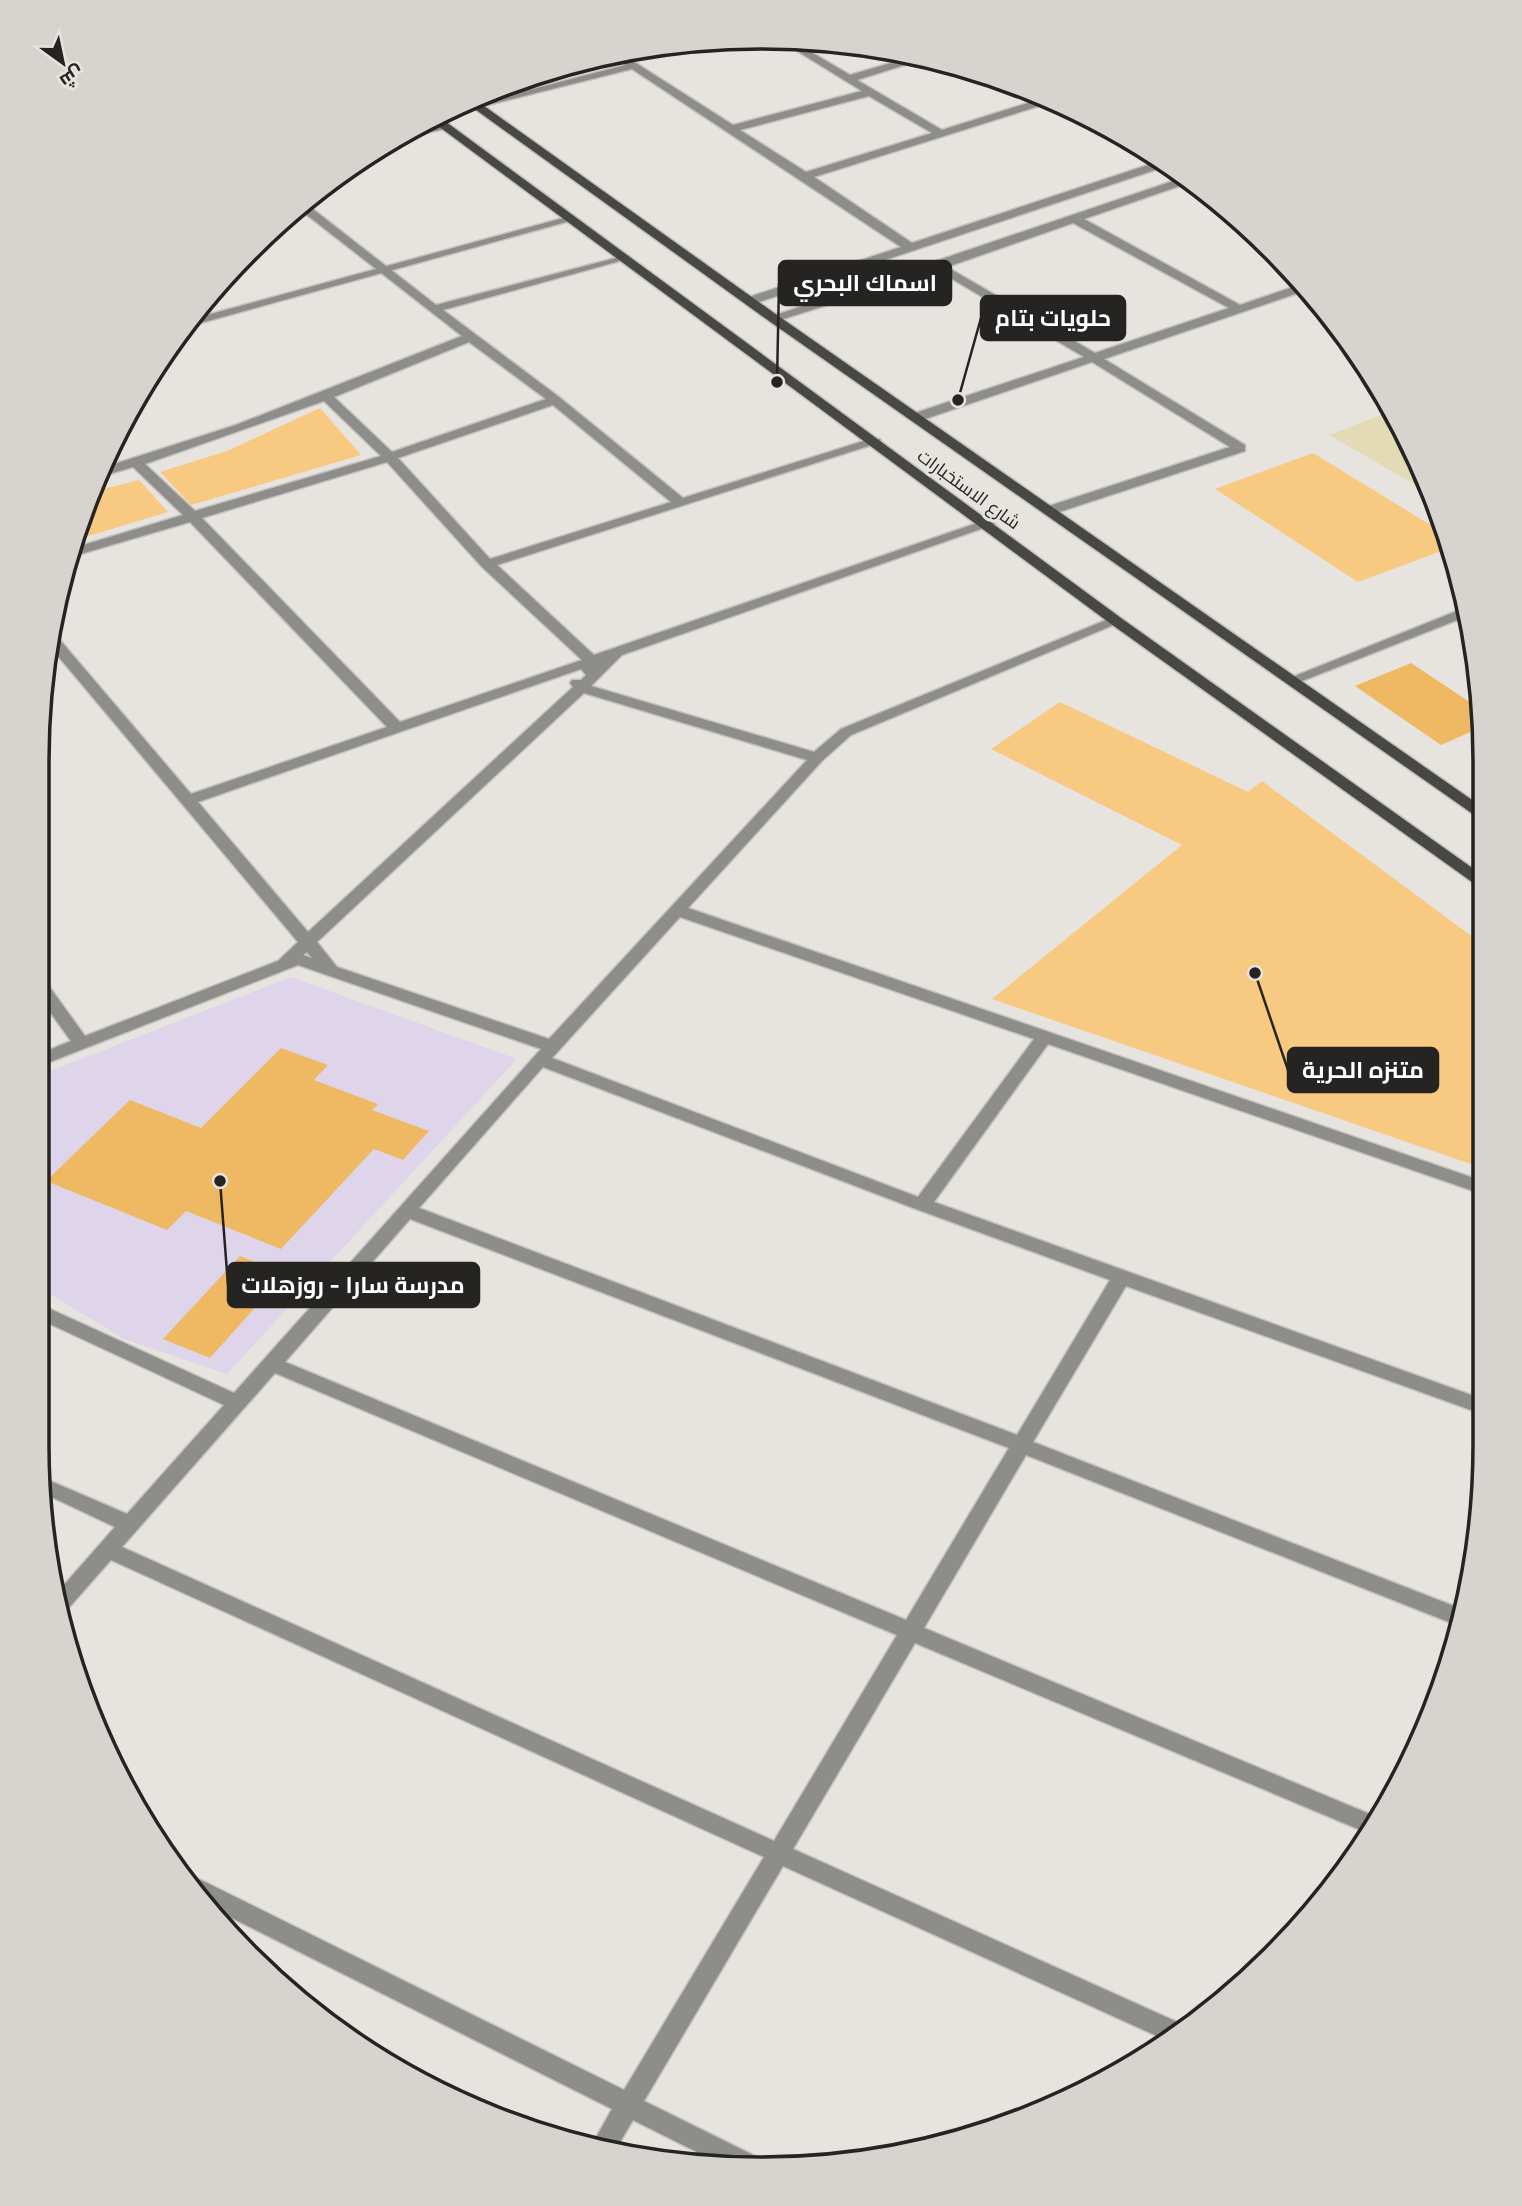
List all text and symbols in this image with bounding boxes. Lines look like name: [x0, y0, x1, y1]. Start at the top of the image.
north arrow: [28, 28, 98, 98]
text: ش: [55, 61, 88, 93]
callout: اسماك البحري: [779, 261, 951, 305]
text: اسماك البحري: [793, 269, 937, 302]
callout: حلويات بتام: [981, 296, 1125, 340]
text: حلويات بتام: [995, 304, 1111, 334]
street label: شارع الاستخبارات: [912, 445, 1024, 535]
callout: متنزه الحرية: [1288, 1048, 1438, 1092]
text: متنزه الحرية: [1302, 1056, 1424, 1084]
callout: مدرسة سارا - روزهلات: [228, 1263, 479, 1307]
text: مدرسة سارا - روزهلات: [241, 1271, 465, 1299]

